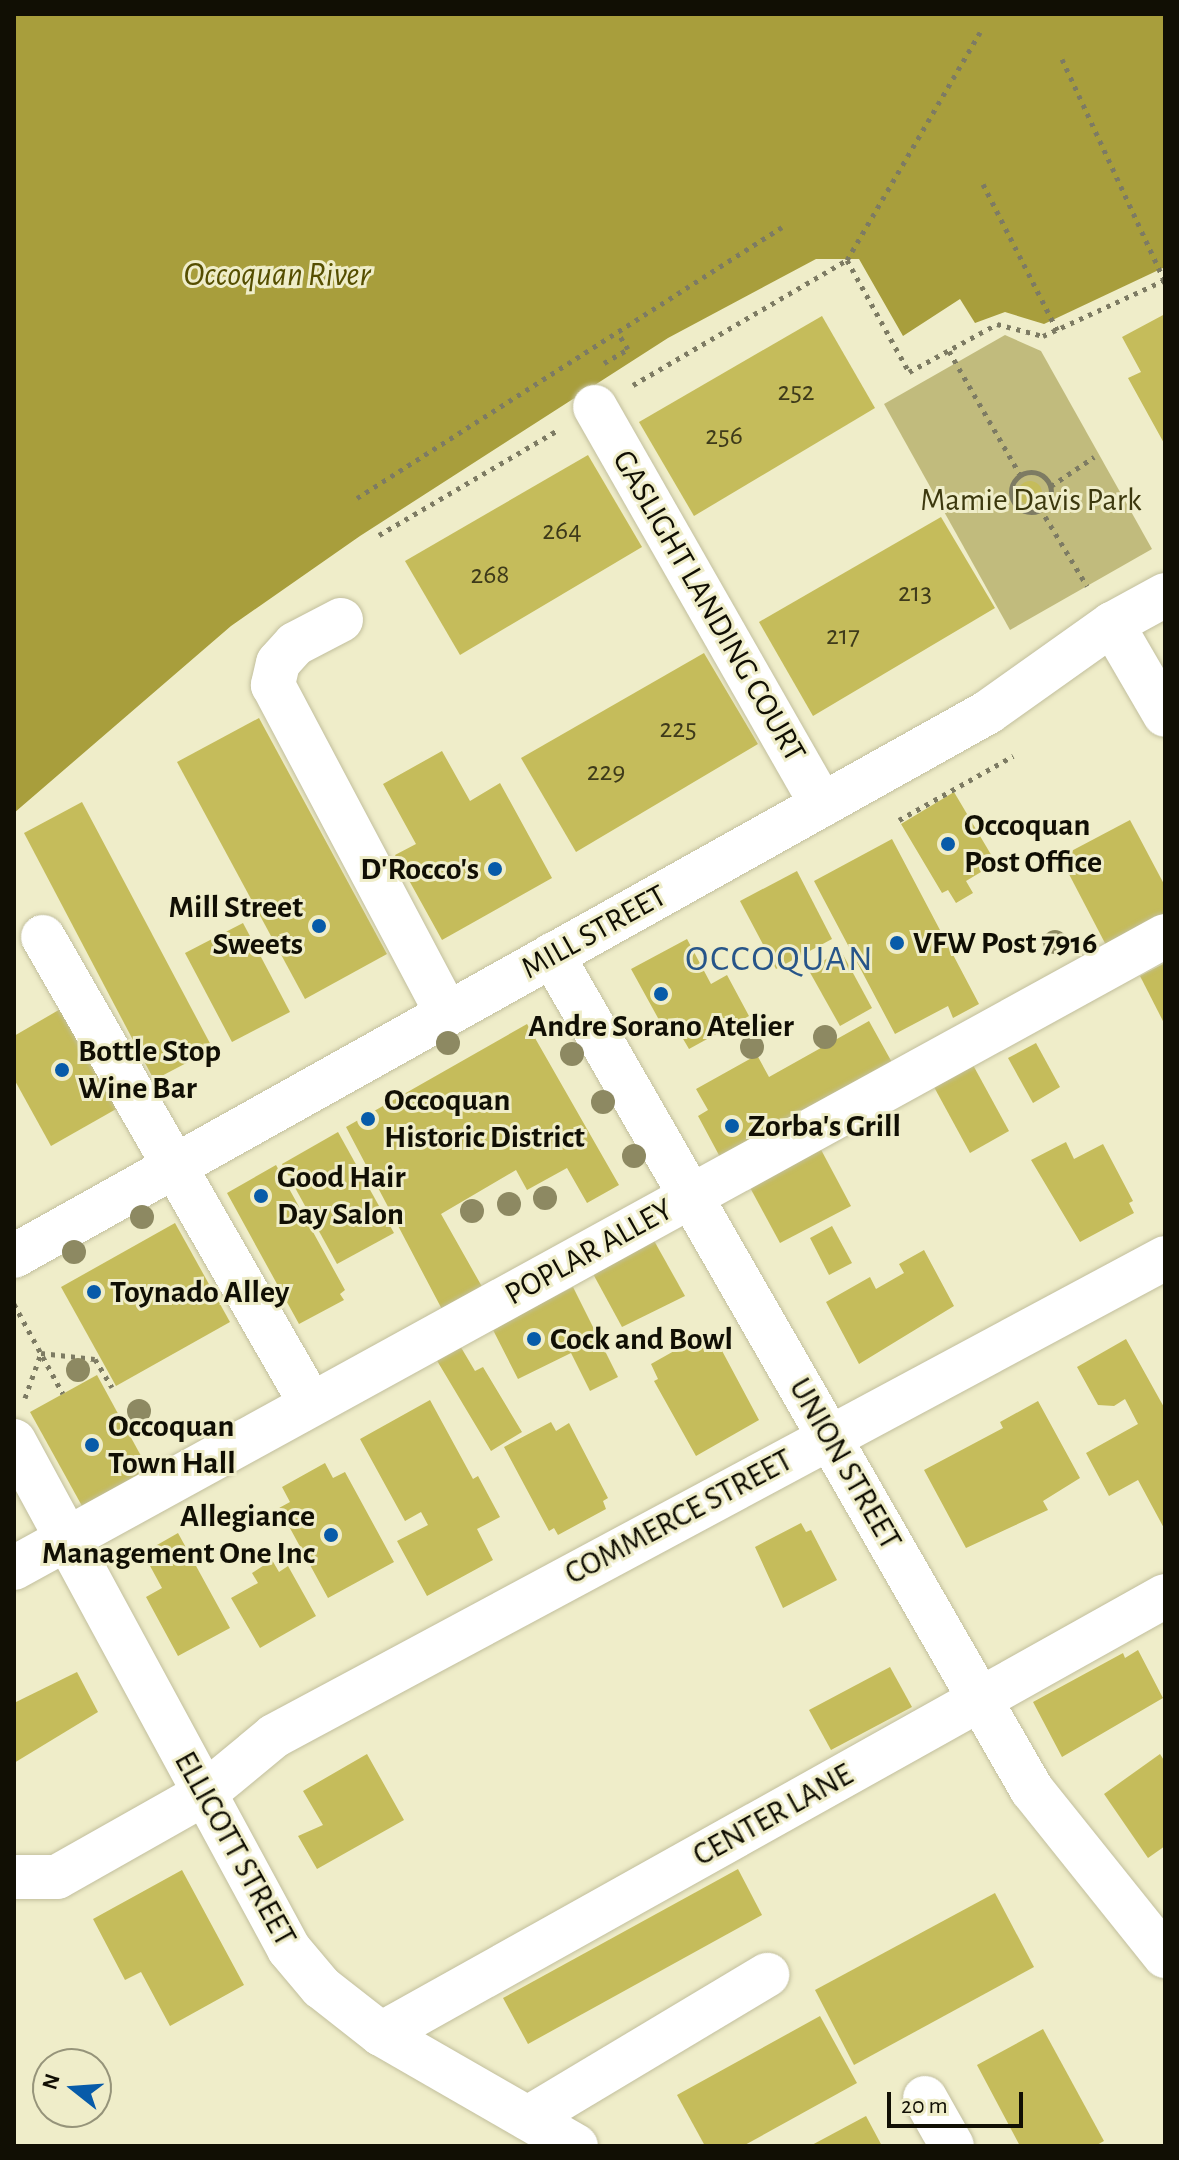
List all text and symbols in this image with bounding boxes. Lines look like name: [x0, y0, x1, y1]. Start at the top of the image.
water label: Occoquan River: [184, 256, 370, 296]
house number: 252: [777, 375, 815, 409]
house number: 256: [705, 419, 743, 453]
street label: GASLIGHT LANDING COURT: [604, 443, 814, 769]
park label: Mamie Davis Park: [920, 481, 1142, 519]
house number: 264: [542, 514, 582, 548]
house number: 268: [470, 558, 510, 592]
house number: 213: [898, 576, 932, 610]
house number: 217: [826, 619, 860, 653]
house number: 225: [659, 712, 697, 746]
house number: 229: [587, 755, 625, 789]
place label: Occoquan Post Office: [964, 807, 1102, 882]
marker: Occoquan Post Office: [939, 835, 957, 853]
place label: D'Rocco's: [360, 850, 479, 888]
marker: D'Rocco's: [486, 860, 504, 878]
street label: MILL STREET: [515, 876, 673, 988]
place label: Mill Street Sweets: [169, 889, 303, 964]
marker: Mill Street Sweets: [310, 917, 328, 935]
place label: VFW Post 7916: [913, 924, 1097, 962]
marker: VFW Post 7916: [888, 934, 906, 952]
district label: OCCOQUAN: [685, 938, 875, 982]
marker: Andre Sorano Atelier: [652, 985, 670, 1003]
place label: Andre Sorano Atelier: [528, 1007, 794, 1045]
place label: Bottle Stop Wine Bar: [78, 1033, 221, 1108]
marker: Bottle Stop Wine Bar: [53, 1061, 71, 1079]
place label: Occoquan Historic District: [384, 1082, 585, 1157]
place label: Zorba's Grill: [748, 1107, 901, 1145]
marker: Occoquan Historic District: [359, 1110, 377, 1128]
marker: Zorba's Grill: [723, 1117, 741, 1135]
place label: Good Hair Day Salon: [277, 1159, 406, 1234]
marker: Good Hair Day Salon: [252, 1187, 270, 1205]
street label: POPLAR ALLEY: [498, 1190, 680, 1314]
place label: Toynado Alley: [110, 1273, 289, 1311]
marker: Toynado Alley: [85, 1283, 103, 1301]
place label: Cock and Bowl: [550, 1320, 733, 1358]
marker: Cock and Bowl: [525, 1330, 543, 1348]
street label: UNION STREET: [780, 1371, 910, 1557]
place label: Occoquan Town Hall: [108, 1408, 236, 1483]
marker: Occoquan Town Hall: [83, 1436, 101, 1454]
street label: COMMERCE STREET: [559, 1441, 799, 1593]
place label: Allegiance Management One Inc: [42, 1498, 315, 1573]
marker: Allegiance Management One Inc: [322, 1526, 340, 1544]
street label: ELLICOTT STREET: [166, 1745, 304, 1953]
street label: CENTER LANE: [686, 1755, 860, 1875]
north arrow: [32, 2048, 112, 2128]
text: N: [38, 2071, 64, 2092]
scale bar: [891, 2076, 1027, 2126]
text: 20 m: [901, 2094, 948, 2118]

